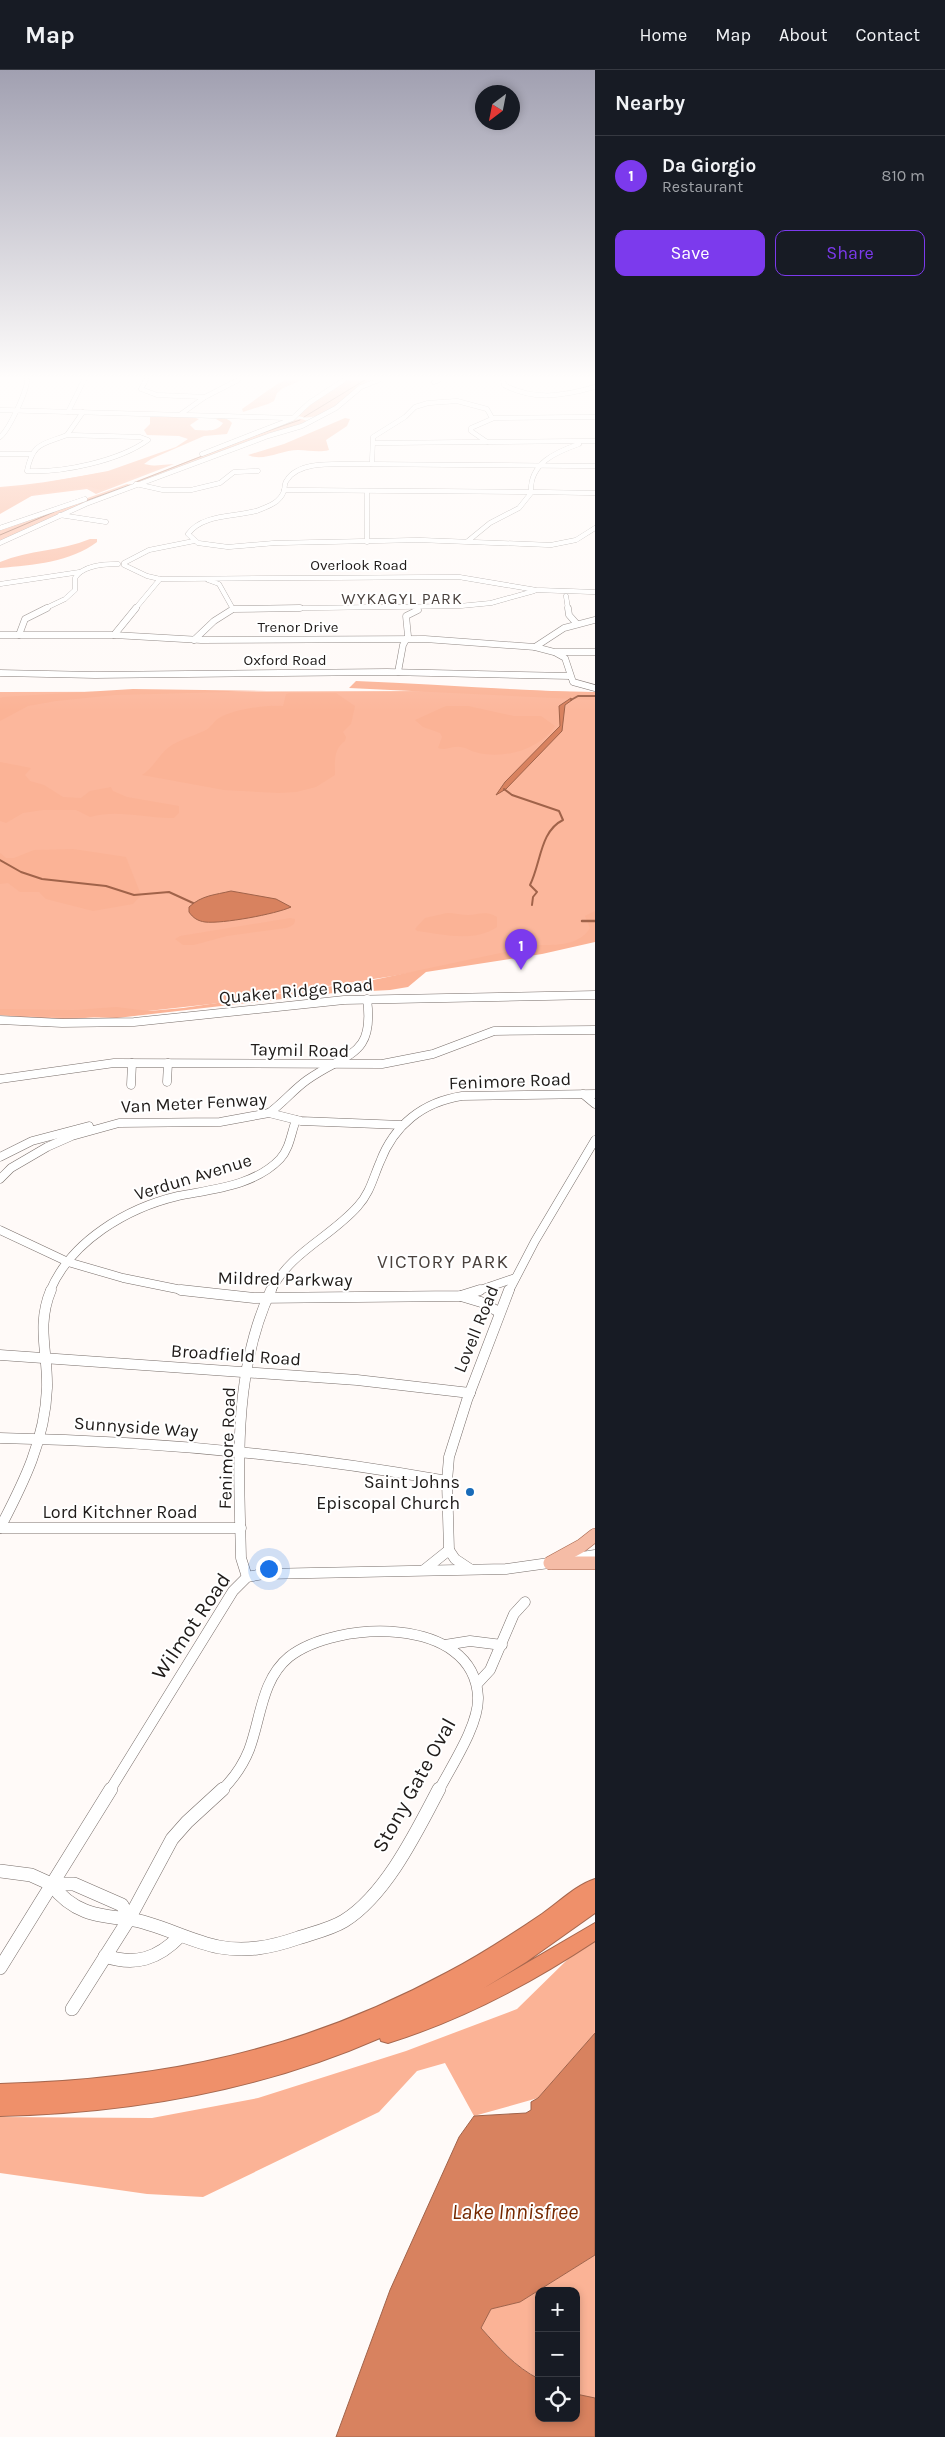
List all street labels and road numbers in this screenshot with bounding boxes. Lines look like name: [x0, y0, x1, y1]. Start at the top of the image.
street label: Overlook Road: [310, 556, 408, 574]
street label: Trenor Drive: [258, 618, 338, 636]
street label: Oxford Road: [243, 651, 327, 669]
street label: Quaker Ridge Road: [218, 973, 374, 1009]
street label: Taymil Road: [250, 1038, 350, 1062]
street label: Fenimore Road: [448, 1068, 572, 1094]
street label: Van Meter Fenway: [120, 1088, 268, 1118]
street label: Verdun Avenue: [132, 1149, 254, 1205]
street label: Mildred Parkway: [217, 1267, 353, 1291]
street label: Lovell Road: [449, 1282, 503, 1376]
street label: Broadfield Road: [170, 1339, 302, 1371]
street label: Fenimore Road: [214, 1386, 240, 1510]
street label: Sunnyside Way: [73, 1412, 200, 1442]
street label: Lord Kitchner Road: [42, 1501, 198, 1523]
street label: Wilmot Road: [147, 1568, 235, 1684]
street label: Stony Gate Oval: [367, 1714, 461, 1856]

